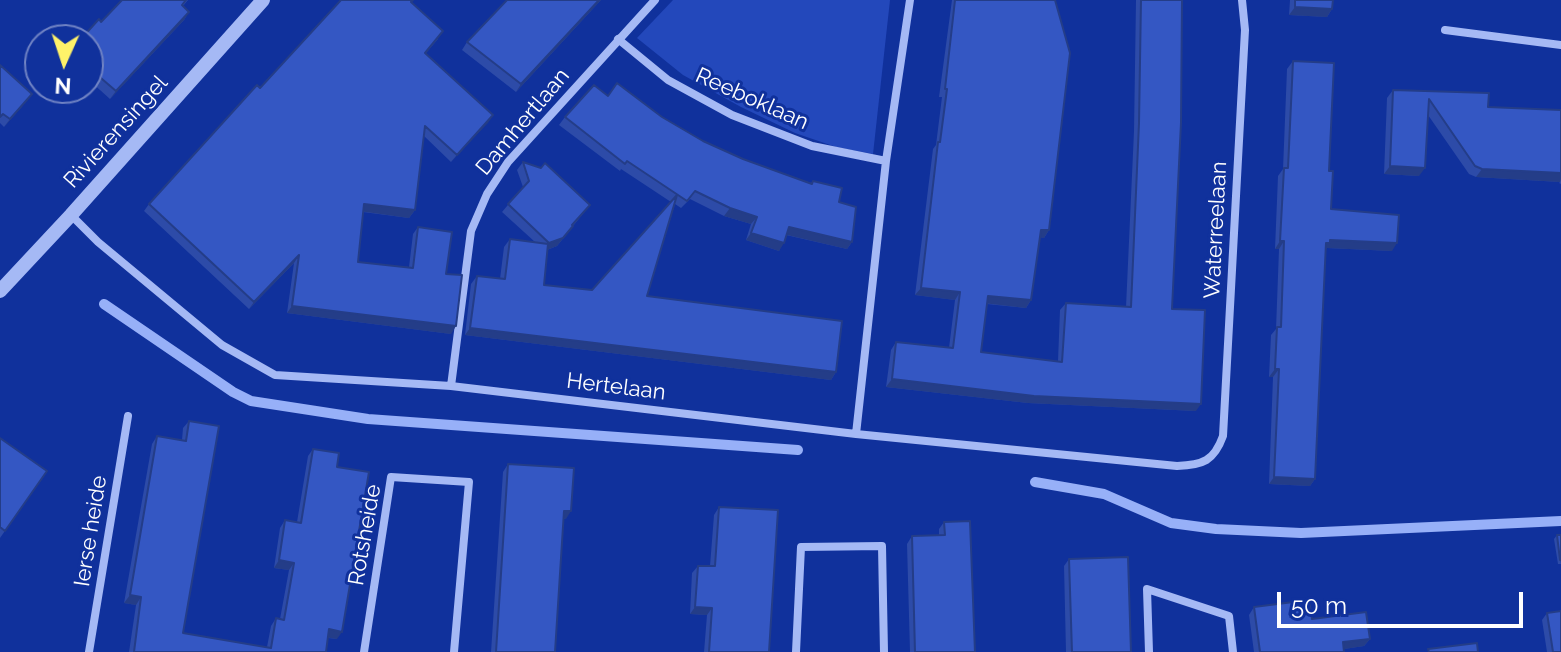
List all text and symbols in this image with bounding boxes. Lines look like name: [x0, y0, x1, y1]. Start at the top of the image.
north arrow: [24, 24, 104, 104]
street label: Reeboklaan: [691, 62, 813, 136]
street label: Damhertlaan: [471, 63, 575, 181]
street label: Rivierensingel: [59, 70, 173, 194]
text: N: [54, 73, 72, 99]
street label: Waterreelaan: [1199, 161, 1233, 299]
street label: Hertelaan: [565, 368, 667, 406]
street label: Ierse heide: [69, 474, 113, 588]
street label: Rotsheide: [343, 482, 387, 588]
scale bar: [1281, 576, 1527, 626]
text: 50 m: [1291, 591, 1347, 620]

